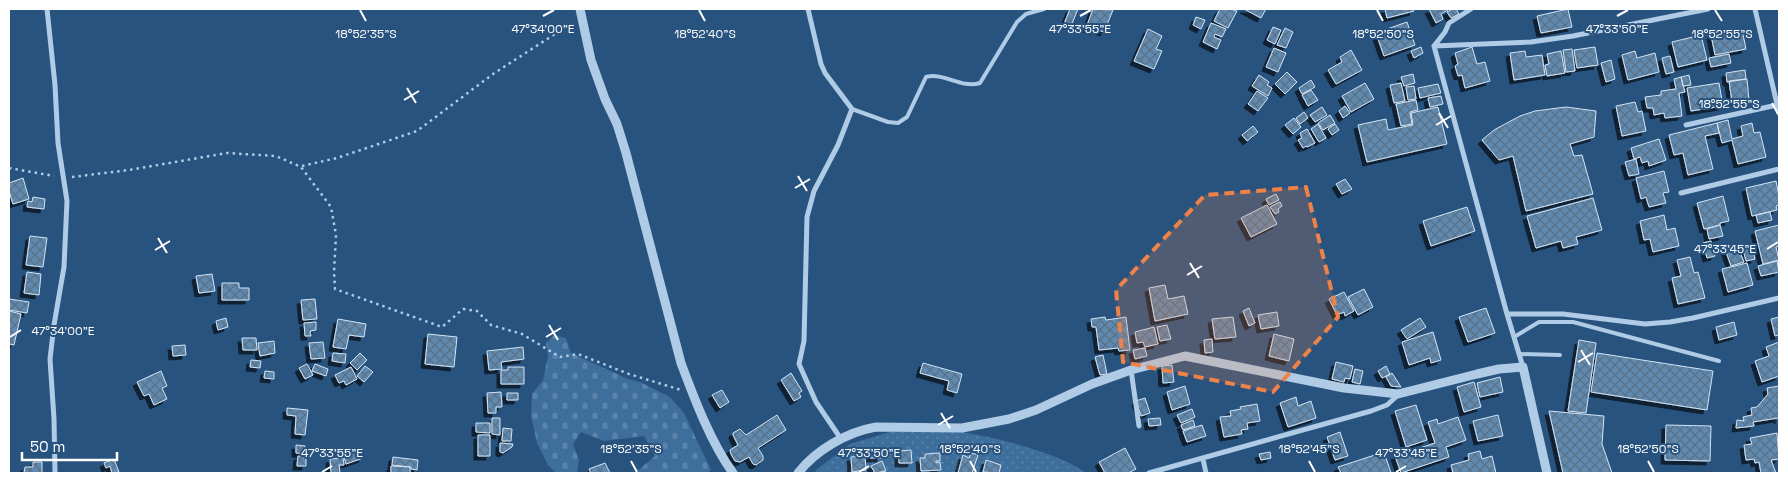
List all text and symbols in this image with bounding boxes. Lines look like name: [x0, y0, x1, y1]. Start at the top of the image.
text: 47°34'00"E: [511, 21, 575, 37]
text: 47°33'55"E: [1049, 21, 1111, 37]
text: 47°33'50"E: [1586, 21, 1649, 37]
text: 18°52'35"S: [335, 26, 397, 42]
text: 18°52'40"S: [674, 26, 736, 42]
text: 18°52'50"S: [1352, 26, 1414, 42]
text: 18°52'55"S: [1691, 26, 1753, 42]
text: 18°52'55"S: [1698, 96, 1760, 112]
text: 47°33'45"E: [1694, 241, 1756, 257]
text: 47°34'00"E: [31, 323, 95, 339]
scale bar: [22, 430, 118, 462]
text: 50 m: [30, 437, 65, 456]
text: 18°52'35"S: [600, 441, 662, 457]
text: 18°52'40"S: [939, 441, 1001, 457]
text: 18°52'45"S: [1278, 441, 1340, 457]
text: 18°52'50"S: [1617, 441, 1679, 457]
text: 47°33'55"E: [301, 445, 363, 461]
text: 47°33'50"E: [838, 445, 901, 461]
text: 47°33'45"E: [1375, 445, 1437, 461]

